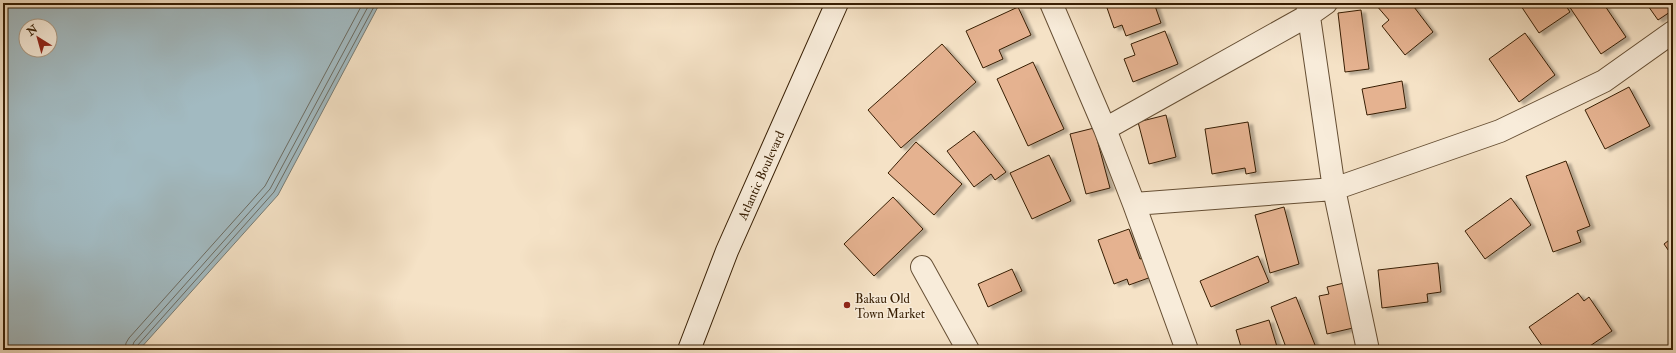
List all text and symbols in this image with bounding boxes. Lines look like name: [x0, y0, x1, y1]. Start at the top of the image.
north arrow: [18, 18, 58, 58]
text: N: [24, 22, 41, 39]
street label: Atlantic Boulevard: [734, 128, 789, 224]
place label: Bakau Old Town Market: [855, 291, 925, 322]
marker: Bakau Old Town Market: [842, 300, 852, 310]

